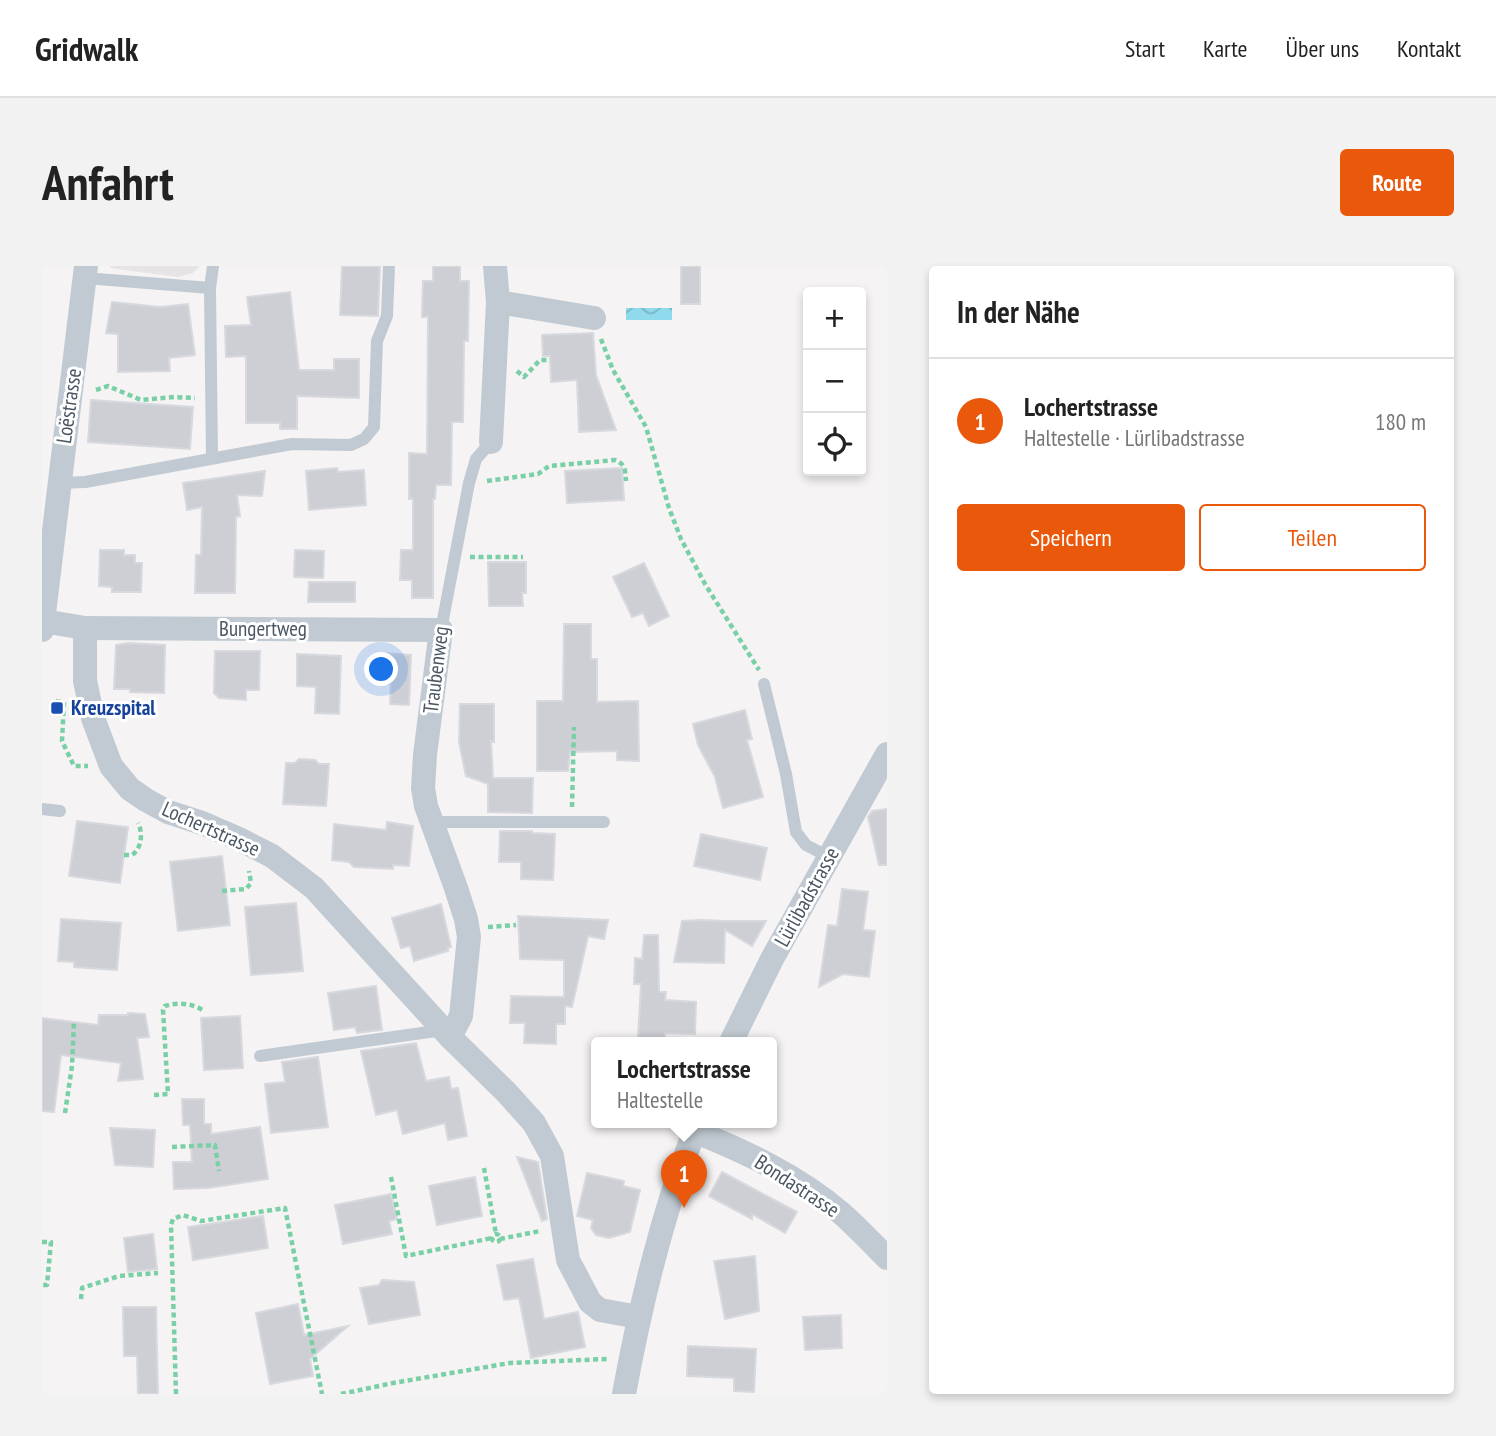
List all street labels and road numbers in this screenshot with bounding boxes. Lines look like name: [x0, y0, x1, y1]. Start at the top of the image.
street label: Loëstrasse: [50, 367, 87, 445]
street label: Bungertweg: [219, 615, 307, 642]
street label: Traubenweg: [417, 625, 454, 715]
street label: Lochertstrasse: [158, 795, 264, 862]
street label: Lürlibadstrasse: [768, 842, 845, 951]
street label: Bondastrasse: [750, 1148, 845, 1223]

